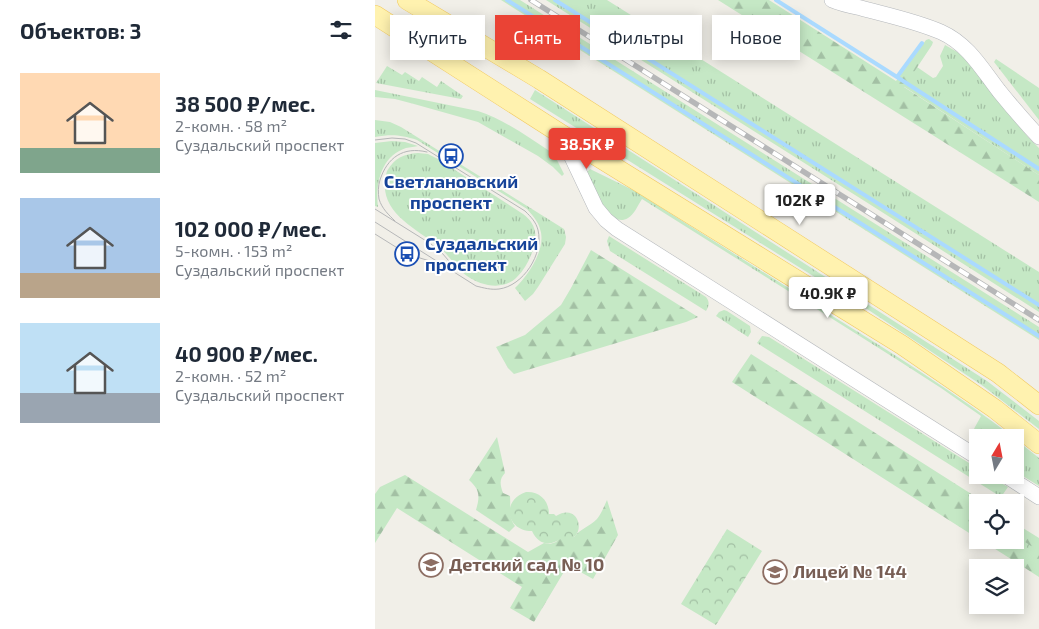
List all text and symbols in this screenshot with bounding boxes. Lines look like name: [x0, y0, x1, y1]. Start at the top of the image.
chip: Купить: [390, 15, 485, 60]
chip: Снять: [495, 15, 580, 60]
chip: Фильтры: [590, 15, 702, 60]
chip: Новое: [712, 15, 800, 60]
icon: filters: [327, 16, 355, 44]
text: Объектов: 3: [20, 18, 142, 43]
text: 38 500 ₽/мес.: [175, 91, 315, 116]
icon: home: [60, 93, 120, 153]
text: 2-комн. · 58 m²: [175, 116, 287, 135]
pin: 38.5K ₽: [541, 128, 633, 170]
text: 38.5K ₽: [560, 134, 614, 153]
text: Суздальский проспект: [175, 135, 344, 154]
bus stop icon: Светлановский проспект: [438, 143, 464, 169]
place label: Светлановский проспект: [384, 170, 518, 213]
pin: 102K ₽: [759, 184, 841, 226]
text: 102K ₽: [775, 190, 825, 209]
text: 102 000 ₽/мес.: [175, 216, 327, 241]
icon: home: [60, 218, 120, 278]
place label: Суздальский проспект: [425, 232, 538, 275]
text: 5-комн. · 153 m²: [175, 241, 292, 260]
bus stop icon: Суздальский проспект: [394, 241, 420, 267]
text: Суздальский проспект: [175, 260, 344, 279]
pin: 40.9K ₽: [782, 276, 874, 319]
text: 40.9K ₽: [800, 283, 856, 302]
text: 40 900 ₽/мес.: [175, 341, 318, 366]
icon: home: [60, 343, 120, 403]
text: 2-комн. · 52 m²: [175, 366, 286, 385]
text: Суздальский проспект: [175, 385, 344, 404]
north arrow: [969, 429, 1024, 484]
map controls: [969, 429, 1024, 614]
button: locate: [969, 494, 1024, 549]
school or university icon: Детский сад № 10: [418, 552, 444, 578]
place label: Детский сад № 10: [449, 553, 604, 575]
school or university icon: Лицей № 144: [762, 559, 788, 585]
button: layers: [969, 559, 1024, 614]
place label: Лицей № 144: [793, 560, 907, 582]

